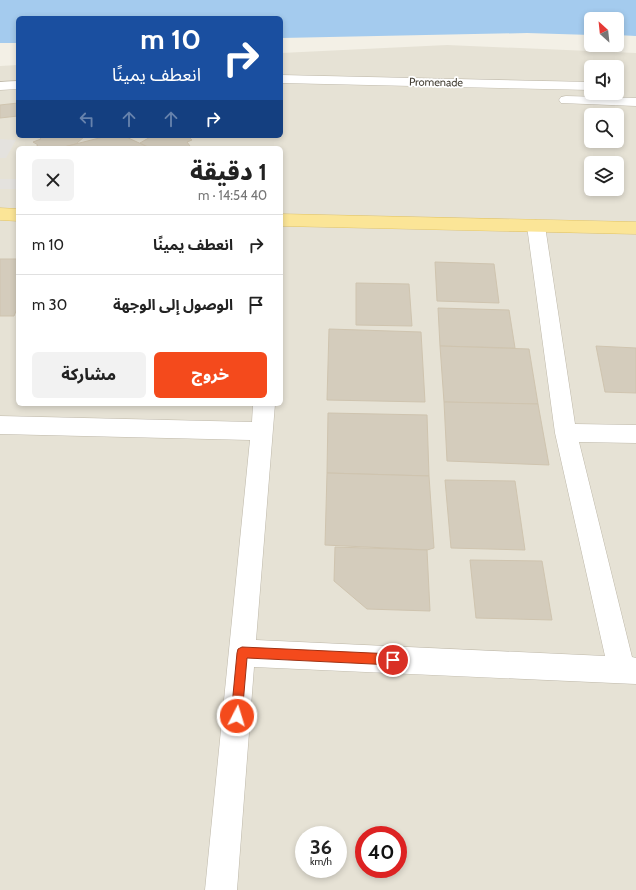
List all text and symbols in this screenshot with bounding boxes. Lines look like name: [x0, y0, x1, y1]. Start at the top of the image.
north arrow: [584, 12, 624, 52]
map controls: [584, 12, 624, 196]
text: 10 m: [140, 22, 201, 56]
icon: right: [215, 32, 267, 84]
button: sound: [584, 60, 624, 100]
text: انعطف يمينًا: [112, 64, 201, 86]
street label: Promenade: [409, 75, 463, 89]
icon: left: [76, 108, 98, 130]
icon: ahead: [118, 108, 140, 130]
icon: ahead: [160, 108, 182, 130]
icon: right: [202, 108, 224, 130]
button: search: [584, 108, 624, 148]
button: layers: [584, 156, 624, 196]
text: 1 دقيقة: [190, 157, 267, 186]
button: close: [32, 159, 74, 201]
text: 40 m · 14:54: [198, 187, 267, 203]
icon: right: [245, 234, 267, 256]
text: 10 m: [32, 236, 64, 254]
text: انعطف يمينًا: [153, 236, 233, 254]
icon: arrive: [245, 294, 267, 316]
text: 30 m: [32, 296, 67, 314]
text: الوصول إلى الوجهة: [113, 296, 233, 314]
button: مشاركة: [32, 352, 146, 398]
button: خروج: [154, 352, 267, 398]
pin: [376, 643, 410, 677]
icon: arrive: [382, 649, 404, 671]
position arrow: [216, 695, 258, 737]
speed limit sign: 40: [355, 826, 407, 878]
text: 36: [310, 835, 332, 859]
text: km/h: [310, 855, 332, 868]

